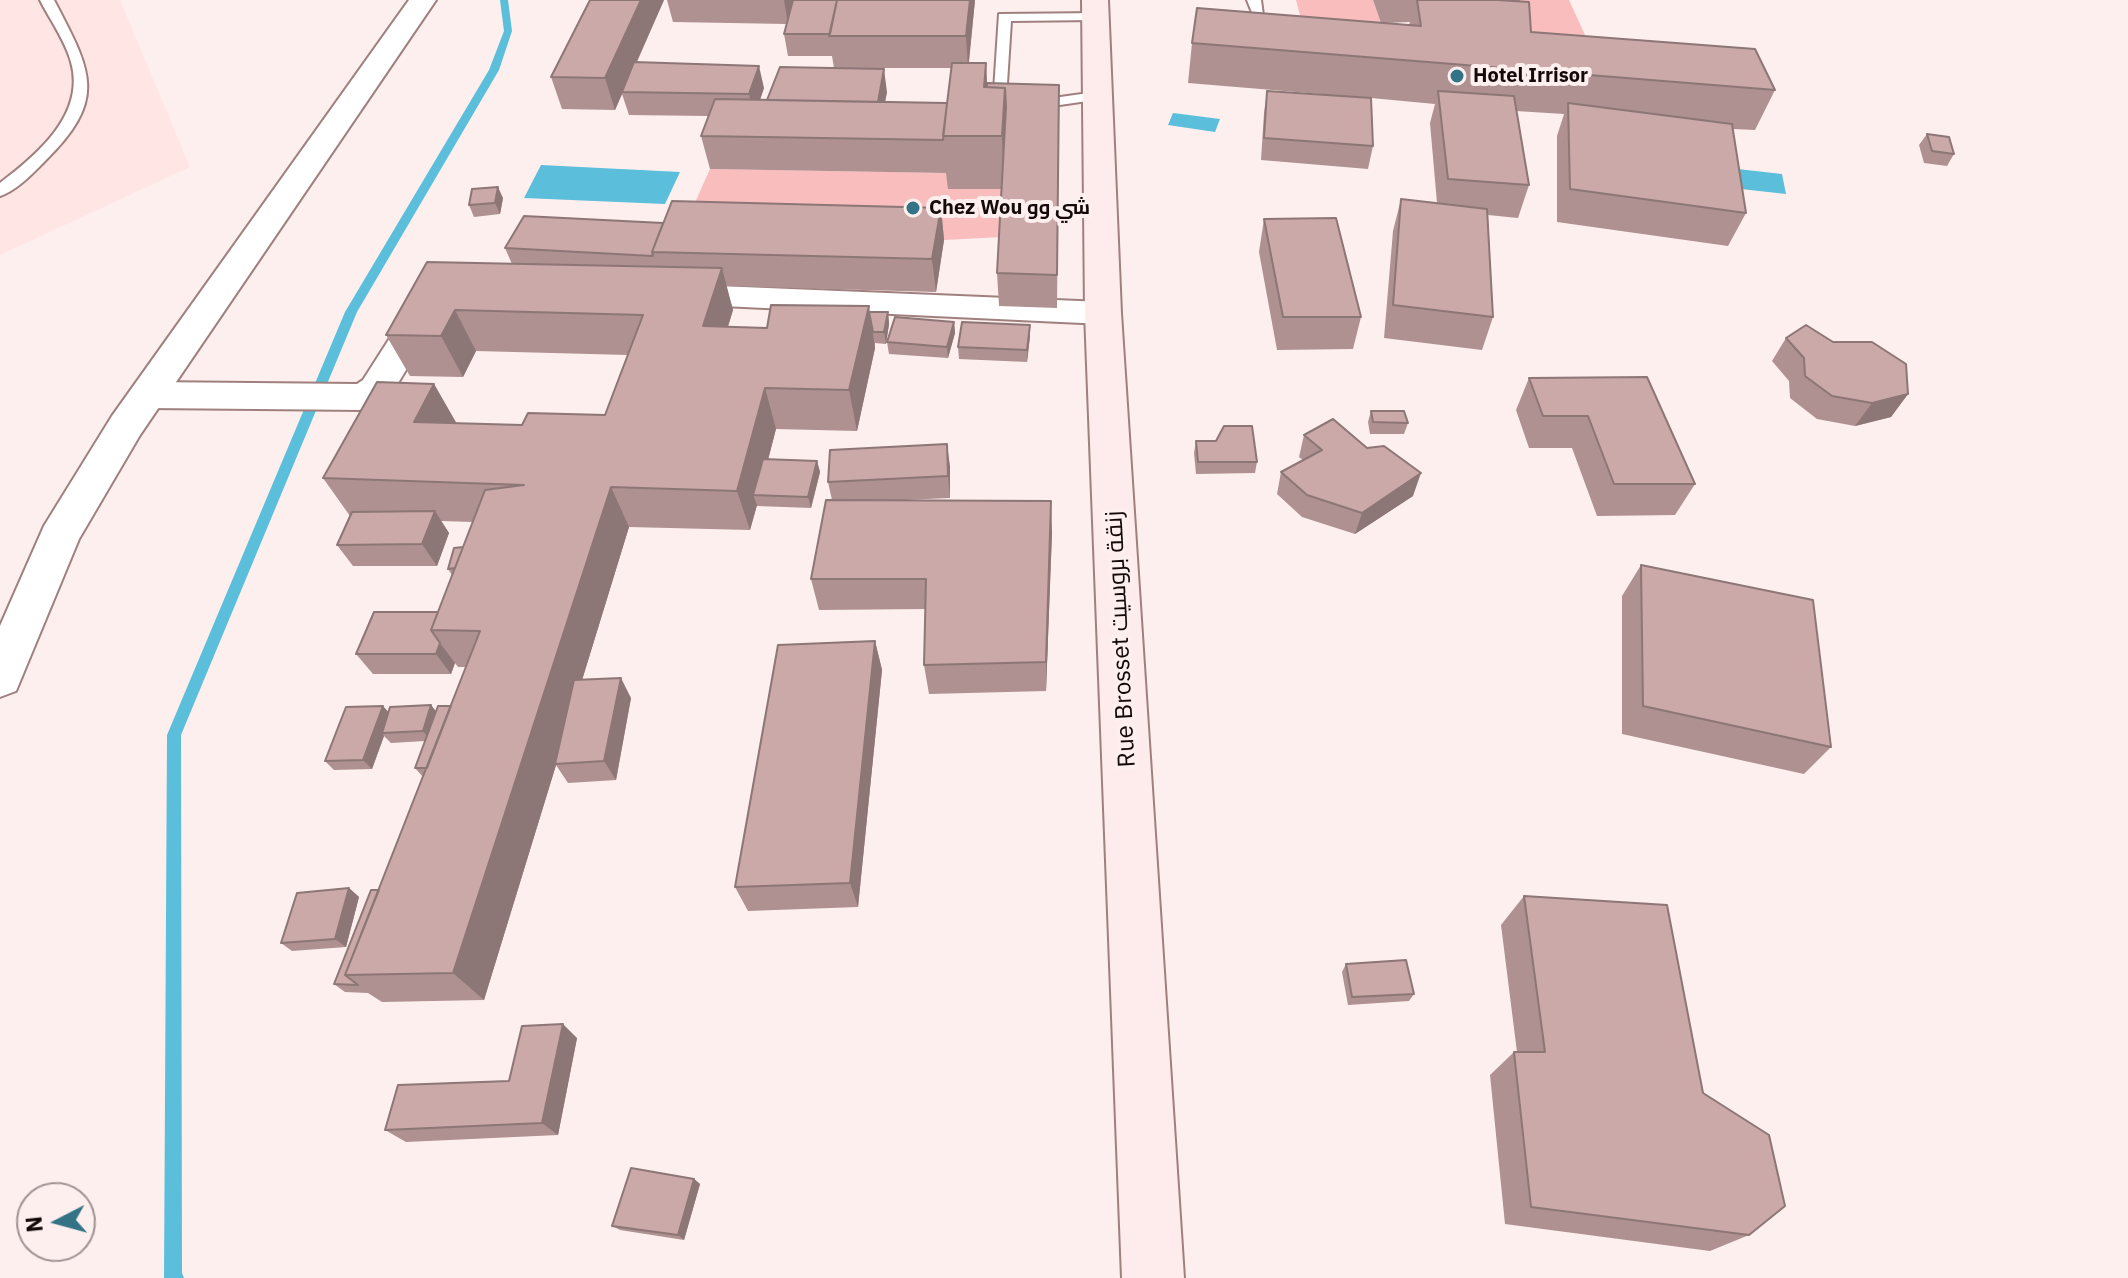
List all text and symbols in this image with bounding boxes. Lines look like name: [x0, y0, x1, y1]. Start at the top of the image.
place label: Hotel Irrisor: [1473, 64, 1588, 88]
marker: Hotel Irrisor: [1448, 67, 1466, 85]
place label: Chez Wou شي وو: [929, 196, 1090, 220]
marker: Chez Wou شي وو: [904, 199, 922, 217]
street label: Rue Brosset زنقة بروسيت: [1100, 510, 1142, 768]
north arrow: [16, 1182, 96, 1262]
text: N: [18, 1215, 49, 1234]

